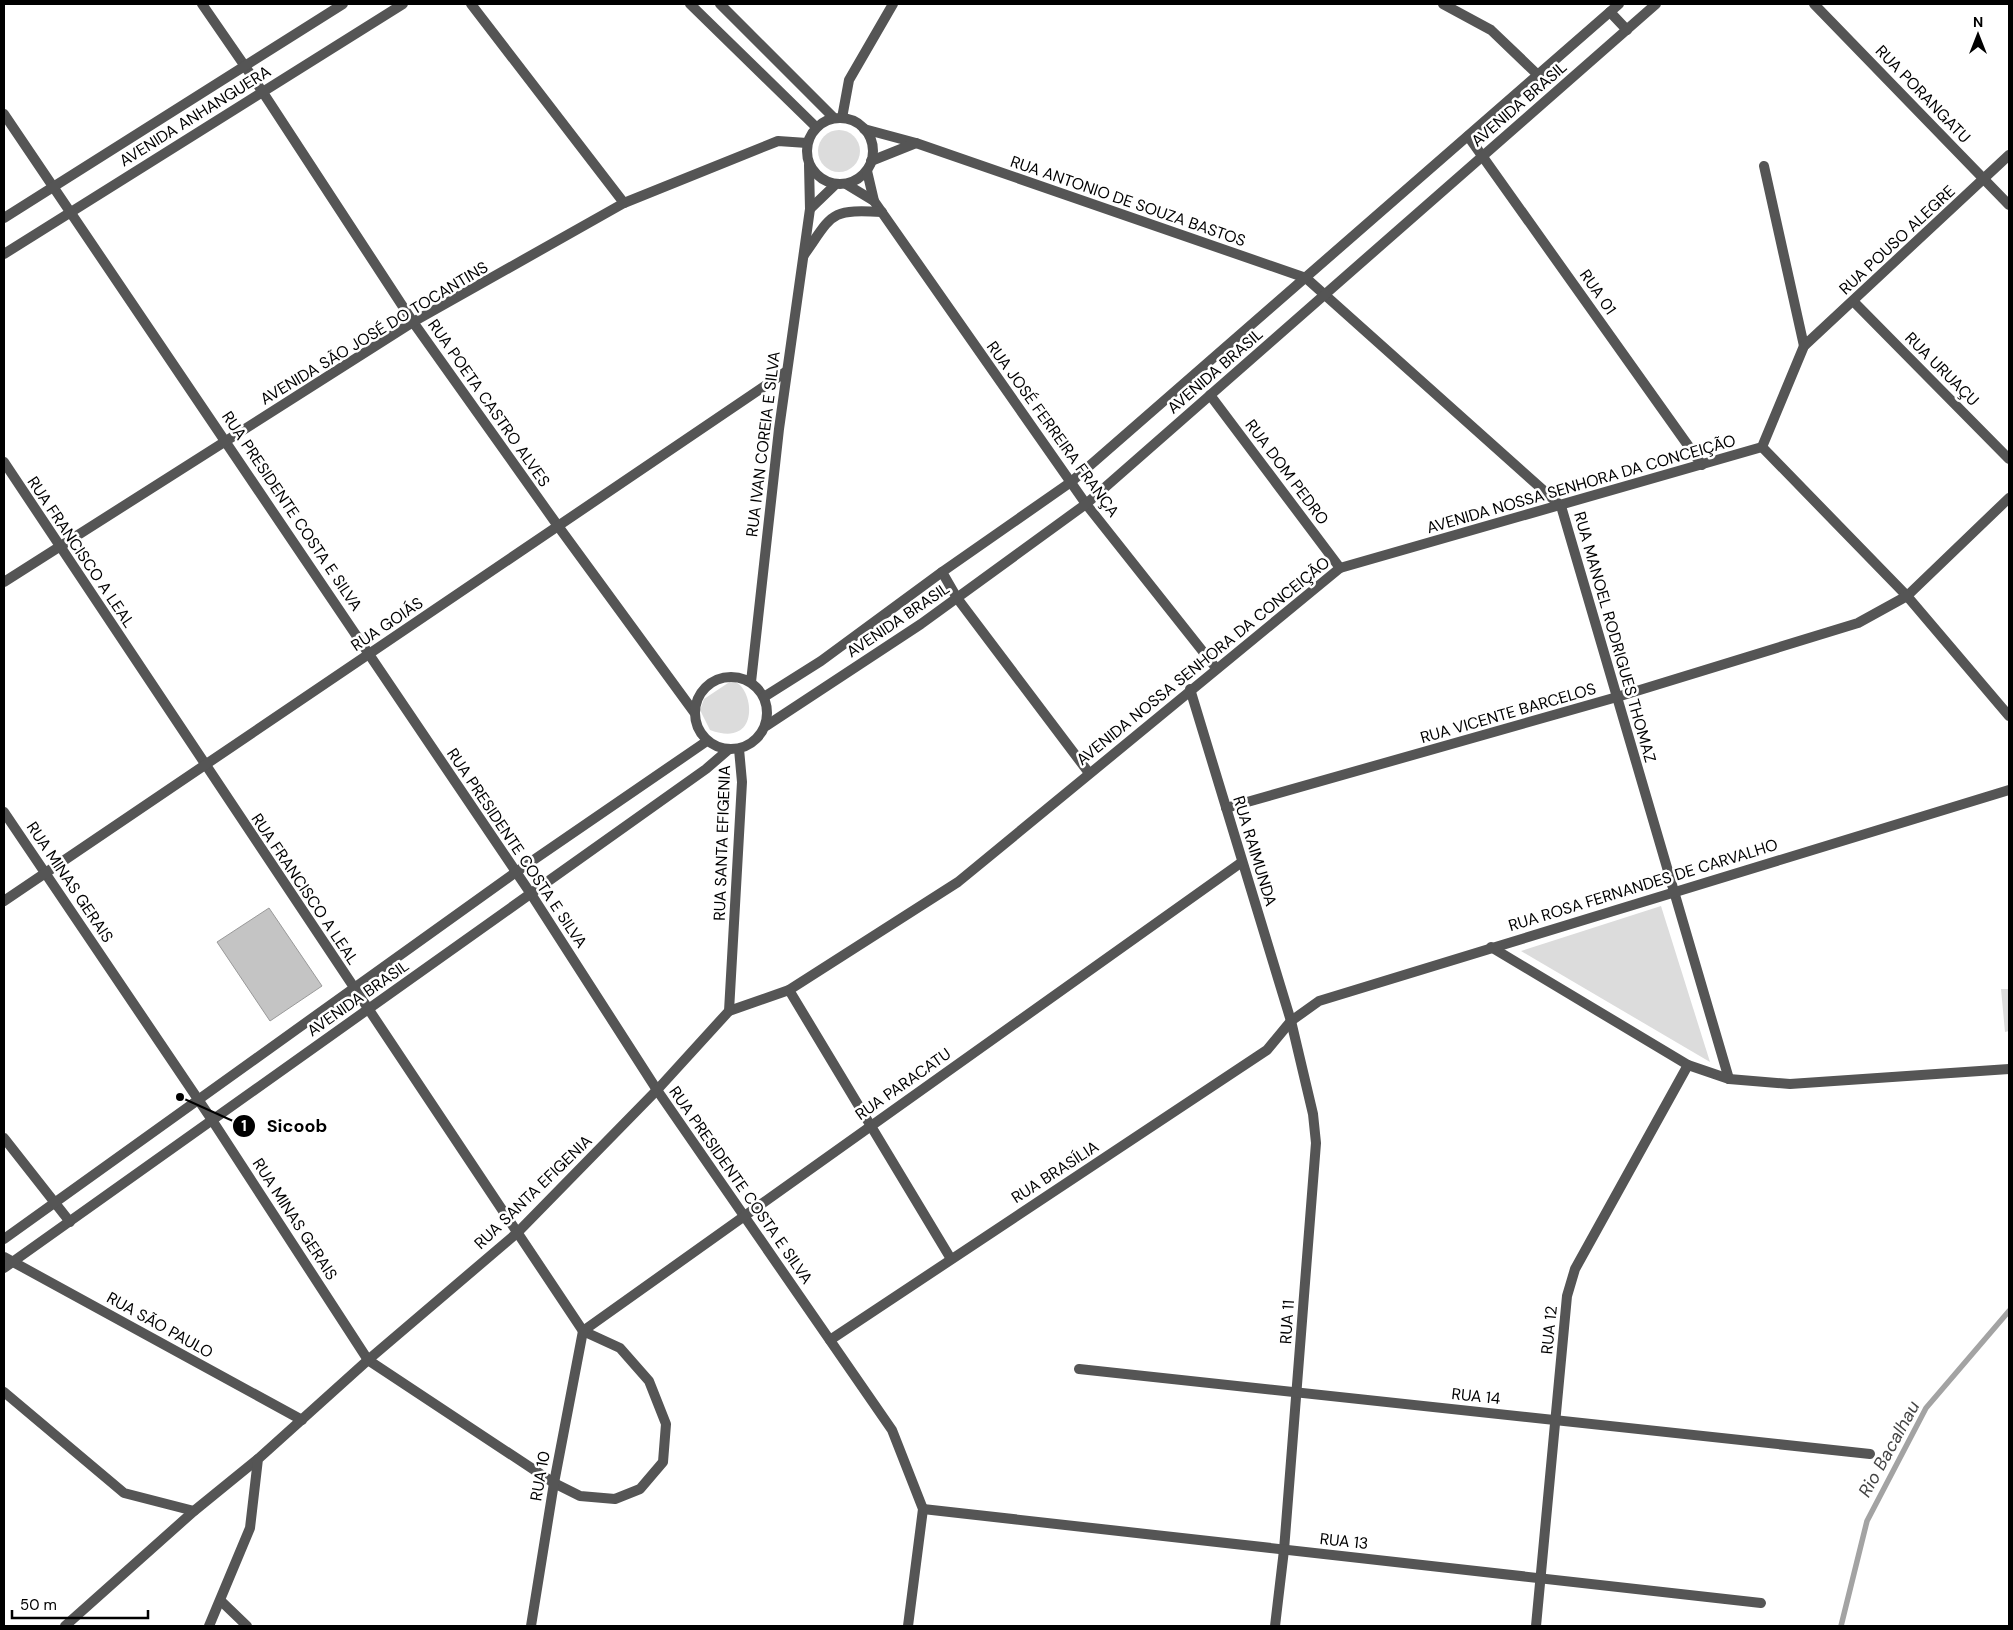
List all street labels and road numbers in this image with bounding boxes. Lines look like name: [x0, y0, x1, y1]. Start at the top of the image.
street label: RUA PORANGATU: [1871, 41, 1975, 147]
street label: AVENIDA BRASIL: [1467, 57, 1571, 151]
street label: AVENIDA ANHANGUERA: [115, 61, 275, 171]
street label: RUA ANTONIO DE SOUZA BASTOS: [1008, 151, 1248, 251]
street label: RUA POUSO ALEGRE: [1835, 181, 1959, 299]
street label: AVENIDA SÃO JOSÉ DO TOCANTINS: [256, 257, 492, 409]
street label: RUA 01: [1575, 265, 1621, 319]
street label: RUA POETA CASTRO ALVES: [423, 315, 555, 491]
street label: AVENIDA BRASIL: [1163, 324, 1267, 418]
street label: RUA URUAÇU: [1901, 328, 1983, 410]
street label: RUA JOSÉ FERREIRA FRANÇA: [982, 337, 1124, 522]
street label: RUA IVAN COREIA E SILVA: [741, 350, 785, 538]
street label: RUA PRESIDENTE COSTA E SILVA: [217, 407, 367, 615]
street label: RUA DOM PEDRO: [1240, 415, 1334, 529]
street label: AVENIDA NOSSA SENHORA DA CONCEIÇÃO: [1424, 430, 1738, 538]
street label: RUA FRANCISCO A LEAL: [22, 472, 140, 632]
street label: RUA MANOEL RODRIGUES THOMAZ: [1569, 509, 1661, 765]
street label: AVENIDA NOSSA SENHORA DA CONCEIÇÃO: [1072, 552, 1334, 770]
street label: AVENIDA BRASIL: [842, 578, 954, 662]
street label: RUA GOIÁS: [347, 592, 427, 656]
street label: RUA VICENTE BARCELOS: [1418, 678, 1598, 748]
street label: RUA PRESIDENTE COSTA E SILVA: [442, 744, 592, 952]
street label: RUA SANTA EFIGENIA: [709, 764, 735, 921]
street label: RUA RAIMUNDA: [1228, 793, 1282, 909]
street label: RUA FRANCISCO A LEAL: [246, 809, 364, 969]
street label: RUA MINAS GERAIS: [22, 818, 118, 946]
street label: RUA ROSA FERNANDES DE CARVALHO: [1506, 834, 1780, 936]
street label: AVENIDA BRASIL: [303, 955, 413, 1041]
street label: RUA PARACATU: [851, 1043, 955, 1125]
street label: RUA PRESIDENTE COSTA E SILVA: [665, 1082, 818, 1288]
street label: RUA SANTA EFIGENIA: [470, 1130, 597, 1254]
street label: RUA BRASÍLIA: [1007, 1136, 1103, 1208]
street label: RUA MINAS GERAIS: [248, 1154, 342, 1284]
street label: RUA SÃO PAULO: [103, 1287, 217, 1363]
street label: RUA 11: [1275, 1299, 1299, 1345]
street label: RUA 12: [1536, 1305, 1562, 1355]
street label: RUA 14: [1450, 1383, 1502, 1409]
street label: RUA 10: [525, 1449, 555, 1503]
street label: RUA 13: [1319, 1528, 1369, 1554]

